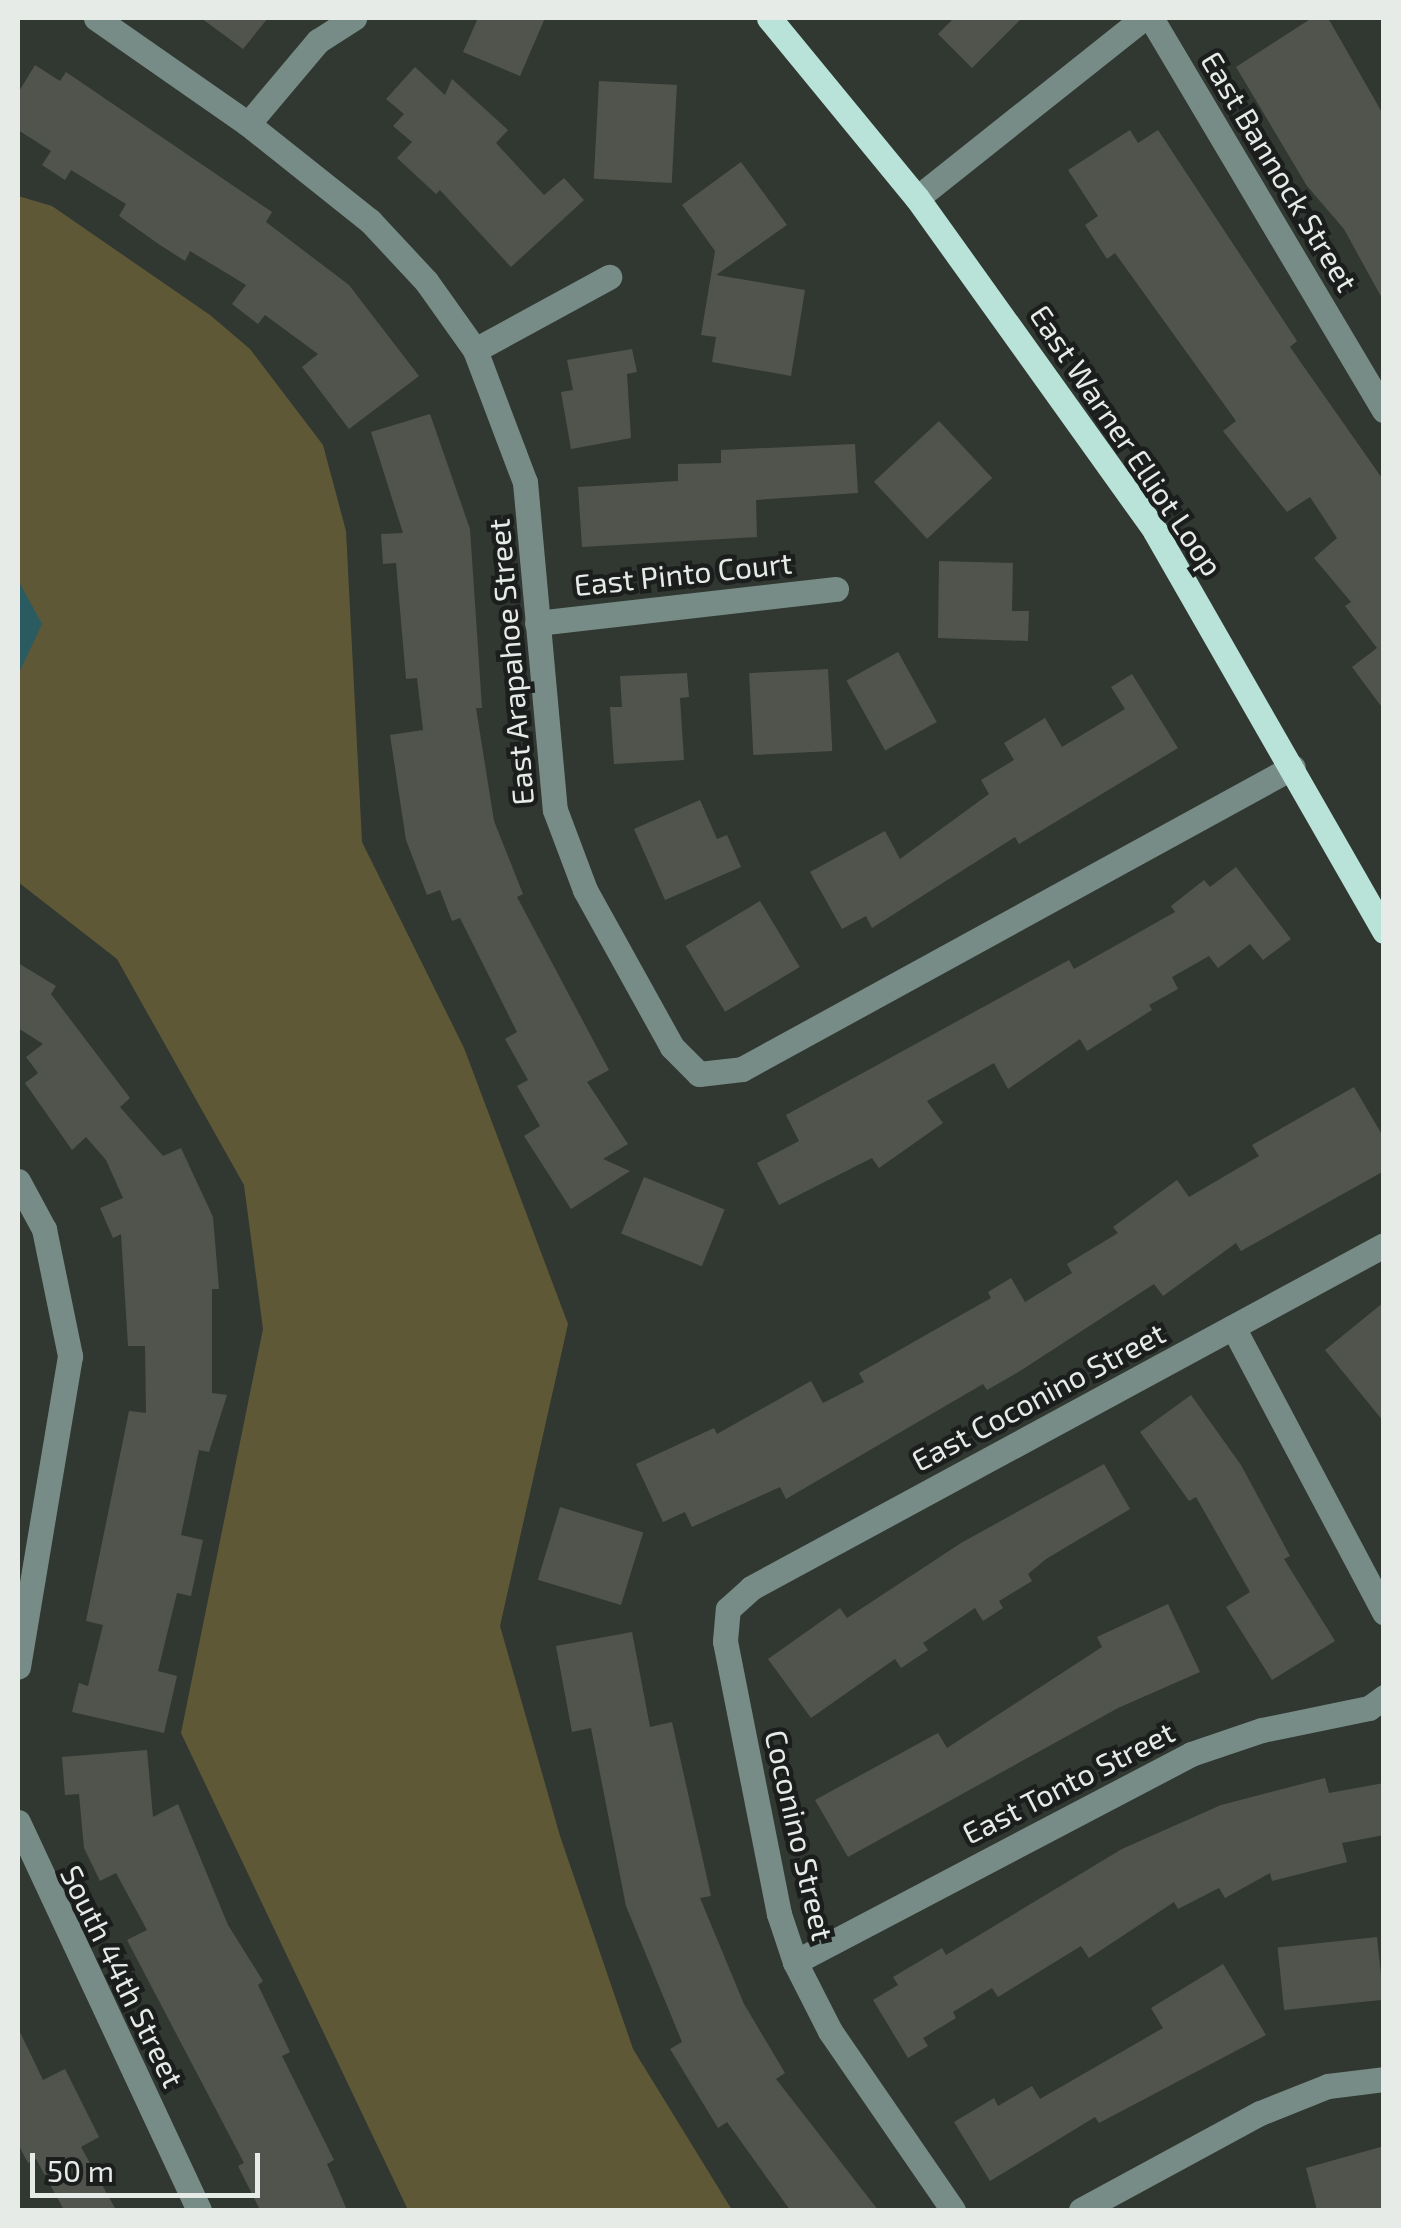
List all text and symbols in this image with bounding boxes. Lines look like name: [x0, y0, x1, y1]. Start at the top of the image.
street label: East Bannock Street: [1194, 44, 1366, 298]
street label: East Warner Elliot Loop: [1023, 297, 1231, 583]
street label: East Arapahoe Street: [480, 517, 540, 807]
street label: East Pinto Court: [572, 544, 794, 602]
street label: East Coconino Street: [905, 1314, 1171, 1478]
street label: East Tonto Street: [956, 1713, 1180, 1851]
street label: Coconino Street: [758, 1726, 842, 1944]
street label: South 44th Street: [54, 1859, 192, 2093]
scale bar: [35, 2133, 265, 2195]
text: 50 m: [47, 2152, 114, 2188]

